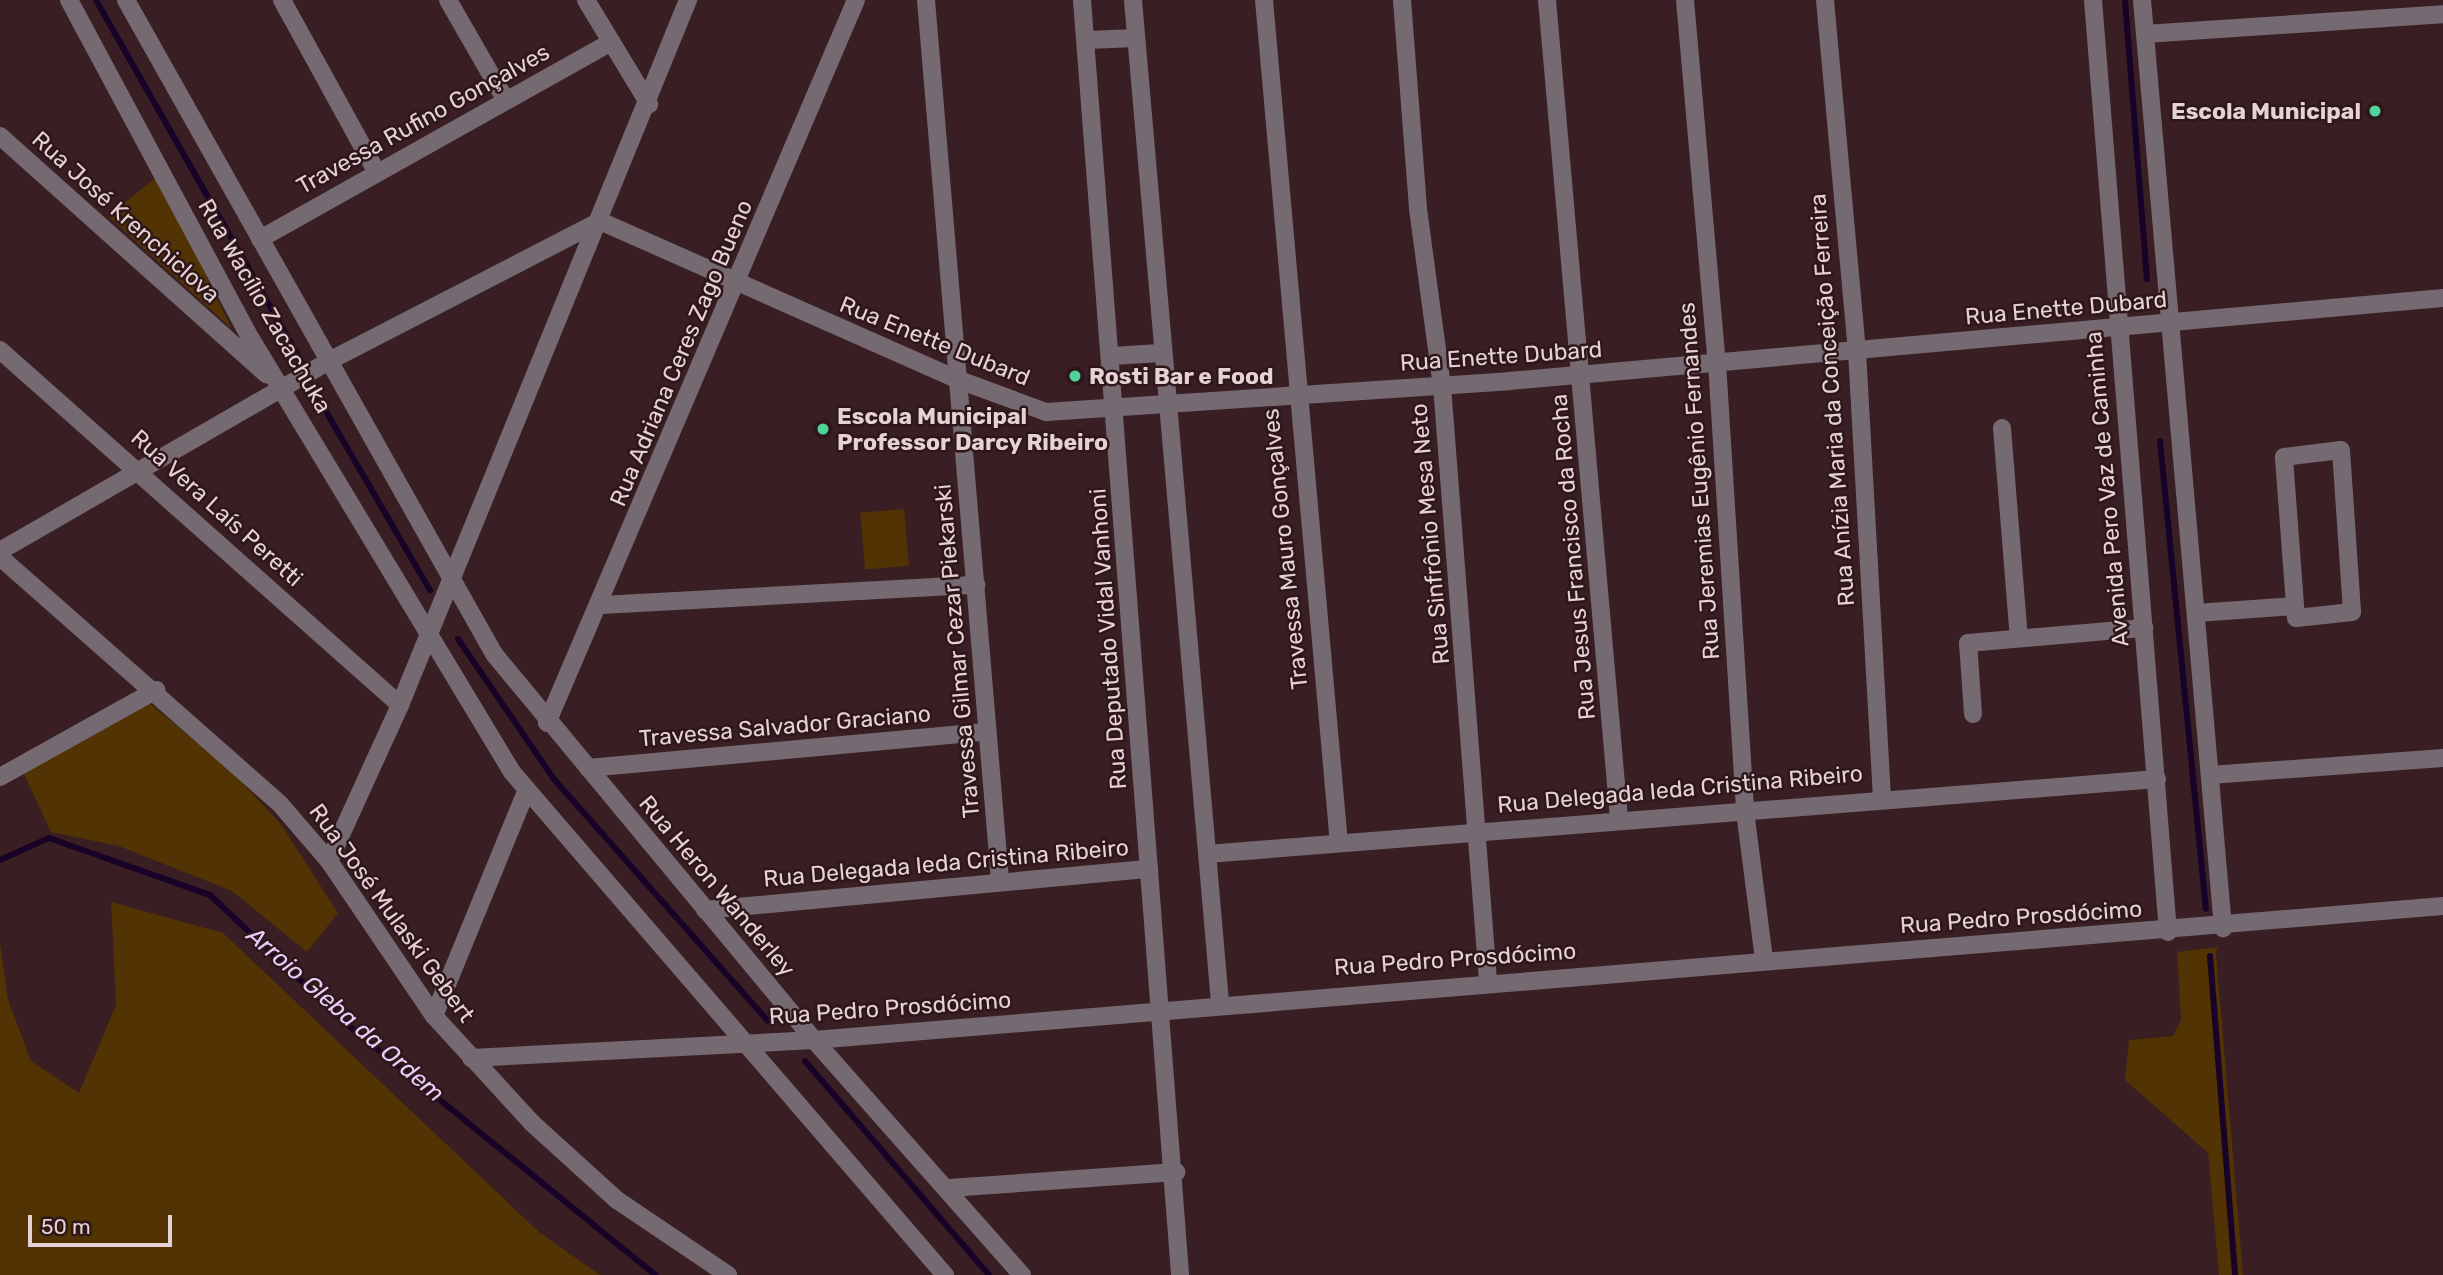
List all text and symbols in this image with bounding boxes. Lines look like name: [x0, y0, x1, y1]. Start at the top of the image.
street label: Travessa Rufino Gonçalves: [292, 38, 554, 200]
place label: Escola Municipal: [2171, 97, 2361, 125]
marker: Escola Municipal: [2367, 103, 2383, 119]
street label: Rua José Krenchiclova: [27, 126, 225, 308]
street label: Rua Anízia Maria da Conceição Ferreira: [1804, 192, 1860, 608]
street label: Rua Wacílio Zacachuka: [192, 194, 338, 418]
street label: Rua Adriana Ceres Zago Bueno: [604, 195, 758, 511]
street label: Rua Enette Dubard: [1964, 285, 2168, 331]
street label: Rua Enette Dubard: [836, 290, 1034, 392]
street label: Rua Jeremias Eugênio Fernandes: [1673, 301, 1725, 661]
street label: Avenida Pero Vaz de Caminha: [2079, 330, 2135, 648]
street label: Rua Enette Dubard: [1399, 335, 1603, 377]
place label: Rosti Bar e Food: [1089, 362, 1274, 390]
marker: Rosti Bar e Food: [1067, 368, 1083, 384]
street label: Rua Jesus Francisco da Rocha: [1545, 393, 1601, 721]
place label: Escola Municipal Professor Darcy Ribeiro: [837, 402, 1109, 456]
street label: Rua Sinfrônio Mesa Neto: [1405, 402, 1455, 666]
street label: Travessa Mauro Gonçalves: [1257, 407, 1313, 691]
marker: Escola Municipal Professor Darcy Ribeiro: [815, 421, 831, 437]
street label: Rua Vera Laís Peretti: [125, 424, 309, 592]
street label: Travessa Gilmar Cezar Piekarski: [929, 482, 985, 820]
street label: Rua Deputado Vidal Vanhoni: [1084, 487, 1132, 791]
street label: Travessa Salvador Graciano: [638, 699, 932, 753]
street label: Rua Delegada Ieda Cristina Ribeiro: [1496, 759, 1864, 819]
street label: Rua Heron Wanderley: [633, 790, 801, 982]
street label: Rua José Mulaski Gebert: [303, 798, 481, 1028]
street label: Rua Delegada Ieda Cristina Ribeiro: [762, 833, 1130, 893]
street label: Rua Pedro Prosdócimo: [1899, 895, 2143, 939]
water label: Arroio Gleba da Ordem: [240, 921, 450, 1109]
street label: Rua Pedro Prosdócimo: [1333, 937, 1577, 981]
street label: Rua Pedro Prosdócimo: [768, 986, 1012, 1030]
scale bar: [32, 1202, 175, 1246]
text: 50 m: [41, 1214, 91, 1239]

